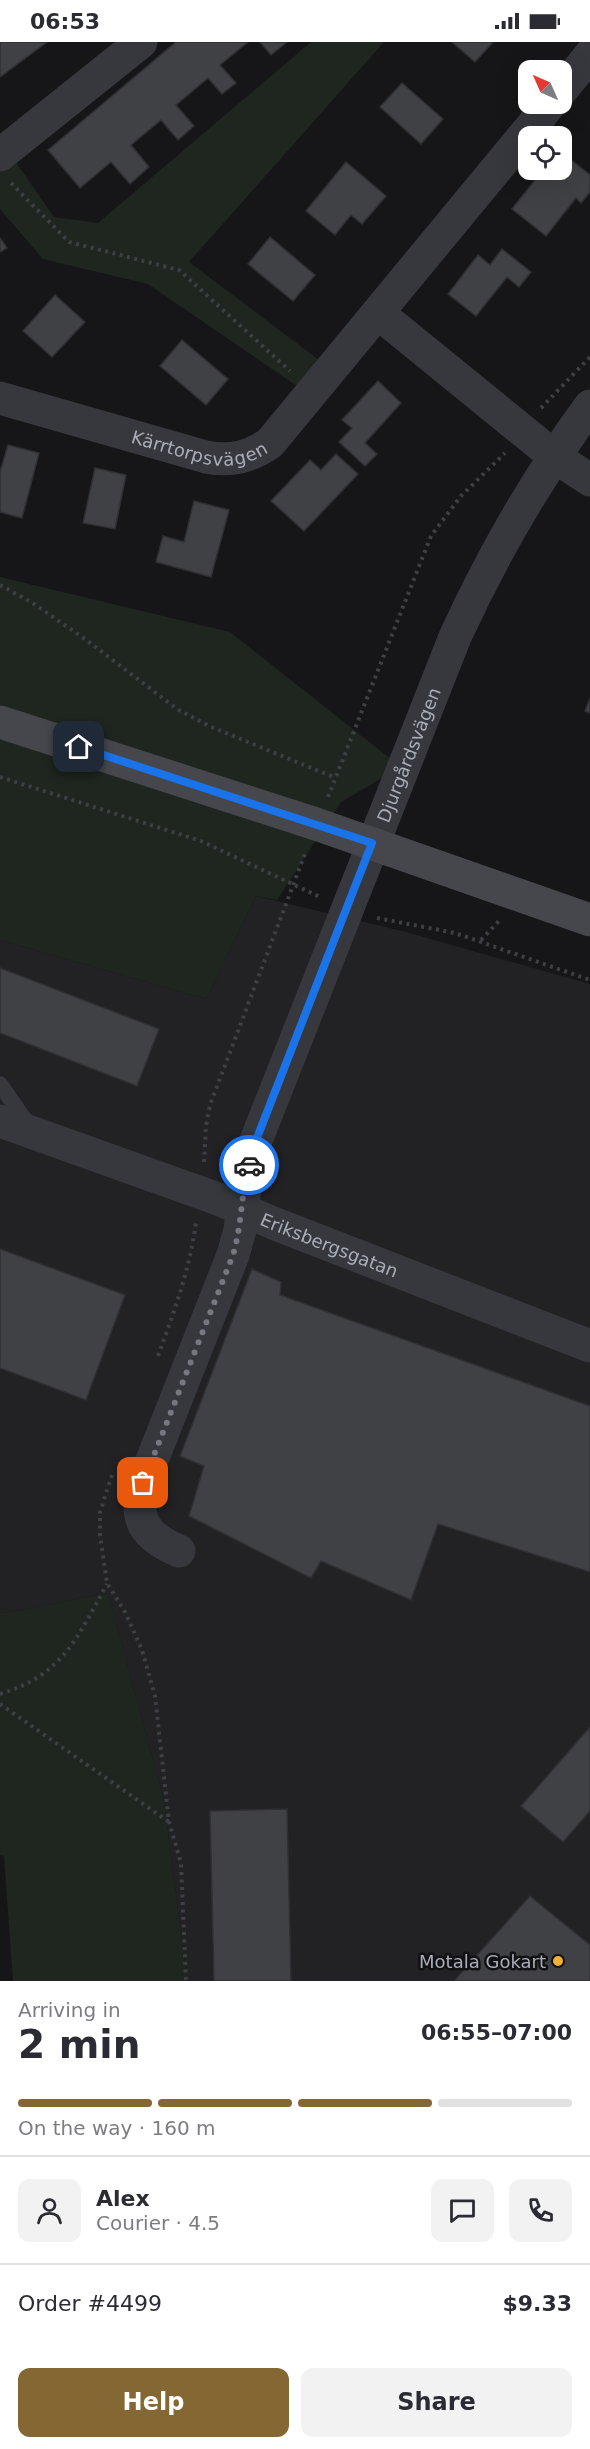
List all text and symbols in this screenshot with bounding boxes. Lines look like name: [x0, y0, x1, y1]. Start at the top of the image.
text: 06:53: [30, 9, 100, 34]
north arrow: [518, 60, 572, 114]
map controls: [518, 60, 572, 180]
button: locate: [518, 126, 572, 180]
street label: Kärrtorpsvägen: [129, 426, 271, 470]
street label: Djurgårdsvägen: [372, 684, 445, 825]
pin: [53, 721, 104, 772]
icon: home: [62, 730, 95, 763]
courier: [219, 1135, 279, 1195]
icon: car: [233, 1149, 266, 1182]
street label: Eriksbergsgatan: [257, 1208, 401, 1281]
pin: [117, 1457, 168, 1508]
icon: bag: [126, 1466, 159, 1499]
place label: Motala Gokart: [419, 1951, 546, 1972]
marker: Motala Gokart: [551, 1954, 565, 1968]
text: Arriving in: [18, 1998, 121, 2022]
text: 06:55–07:00: [421, 2020, 572, 2045]
text: 2 min: [18, 2022, 140, 2067]
text: On the way · 160 m: [18, 2116, 216, 2140]
button: person: [18, 2179, 81, 2242]
button: chat: [431, 2179, 494, 2242]
button: phone: [509, 2179, 572, 2242]
text: Alex: [96, 2186, 150, 2211]
text: Courier · 4.5: [96, 2211, 220, 2235]
text: Order #4499: [18, 2291, 162, 2316]
text: $9.33: [502, 2291, 572, 2316]
button: Help: [18, 2368, 289, 2437]
button: Share: [301, 2368, 572, 2437]

